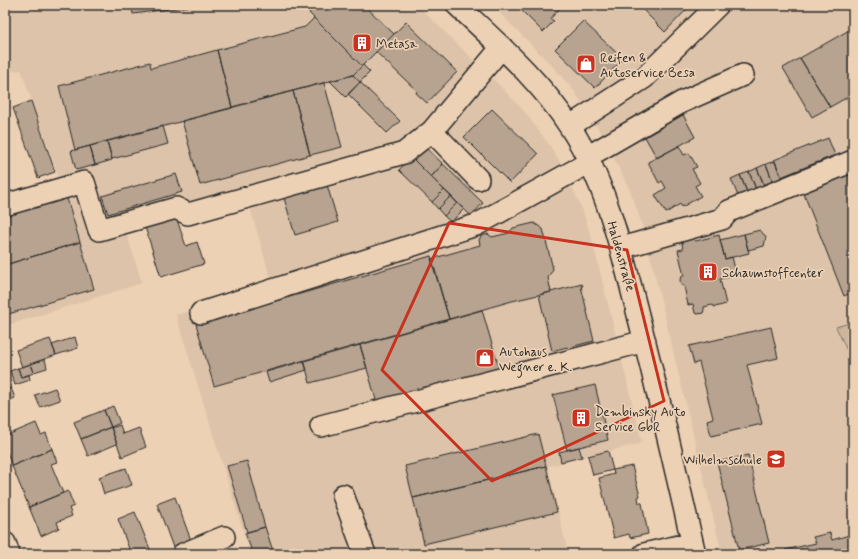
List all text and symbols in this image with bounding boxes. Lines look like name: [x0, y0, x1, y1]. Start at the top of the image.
building icon: Metasa: [351, 32, 373, 54]
place label: Metasa: [376, 36, 418, 53]
place label: Reifen & Autoservice Besa: [600, 50, 695, 82]
shop icon: Reifen & Autoservice Besa: [575, 53, 597, 75]
street label: Haldenstraße: [602, 219, 639, 293]
building icon: Schaumstoffcenter: [697, 261, 719, 283]
place label: Schaumstoffcenter: [722, 265, 824, 282]
place label: Autohaus Wegner e. K.: [499, 344, 572, 378]
shop icon: Autohaus Wegner e. K.: [474, 347, 496, 369]
place label: Dembinsky Auto Service GbR: [595, 404, 686, 436]
building icon: Dembinsky Auto Service GbR: [570, 407, 592, 429]
school or university icon: Wilhelmschule: [765, 448, 787, 470]
place label: Wilhelmschule: [683, 452, 762, 469]

